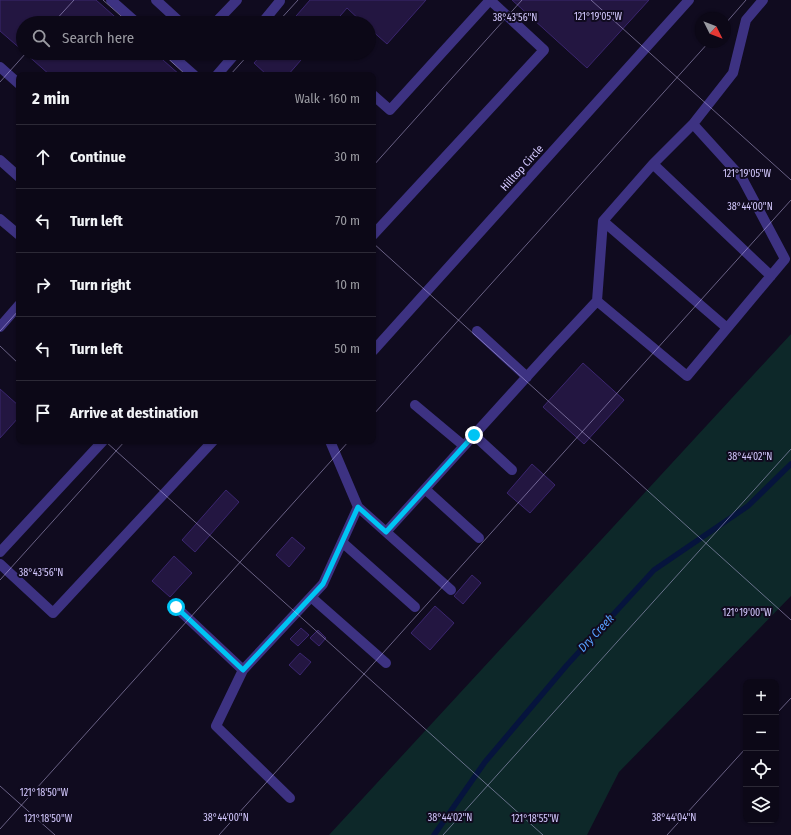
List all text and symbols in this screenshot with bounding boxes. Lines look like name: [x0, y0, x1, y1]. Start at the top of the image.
text: 121°19'05"W: [574, 11, 623, 23]
text: 38°43'56"N: [493, 12, 537, 24]
north arrow: [695, 12, 731, 48]
search box: [16, 16, 376, 60]
icon: search: [30, 27, 52, 49]
text: Search here: [62, 29, 134, 47]
text: 2 min: [32, 88, 70, 109]
text: Walk · 160 m: [295, 91, 360, 106]
street label: Hilltop Circle: [498, 142, 546, 194]
icon: ahead: [32, 146, 54, 168]
text: Continue: [70, 148, 126, 166]
text: 30 m: [334, 149, 360, 164]
text: 121°19'05"W: [723, 168, 772, 180]
text: 38°44'00"N: [727, 201, 773, 213]
icon: left: [32, 210, 54, 232]
text: Turn left: [70, 212, 123, 230]
text: 70 m: [335, 213, 360, 228]
icon: right: [32, 274, 54, 296]
text: Turn right: [70, 276, 131, 294]
text: 10 m: [335, 277, 360, 292]
icon: left: [32, 338, 54, 360]
text: Turn left: [70, 340, 123, 358]
text: 50 m: [334, 341, 360, 356]
icon: arrive: [32, 402, 54, 424]
text: Arrive at destination: [70, 404, 198, 422]
route end: [465, 426, 483, 444]
text: 38°44'02"N: [728, 451, 772, 463]
text: 38°43'56"N: [19, 567, 63, 579]
route start: [167, 598, 185, 616]
text: 121°19'00"W: [723, 607, 772, 619]
water label: Dry Creek: [575, 611, 617, 655]
map controls: [743, 679, 779, 823]
button: +: [743, 679, 779, 715]
button: −: [743, 715, 779, 751]
button: locate: [743, 751, 779, 787]
text: 121°18'50"W: [20, 787, 69, 799]
button: layers: [743, 787, 779, 823]
text: 38°44'00"N: [203, 812, 249, 824]
text: 38°44'02"N: [428, 812, 472, 824]
text: 38°44'04"N: [652, 812, 696, 824]
text: 121°18'50"W: [24, 813, 73, 825]
text: 121°18'55"W: [511, 813, 559, 825]

